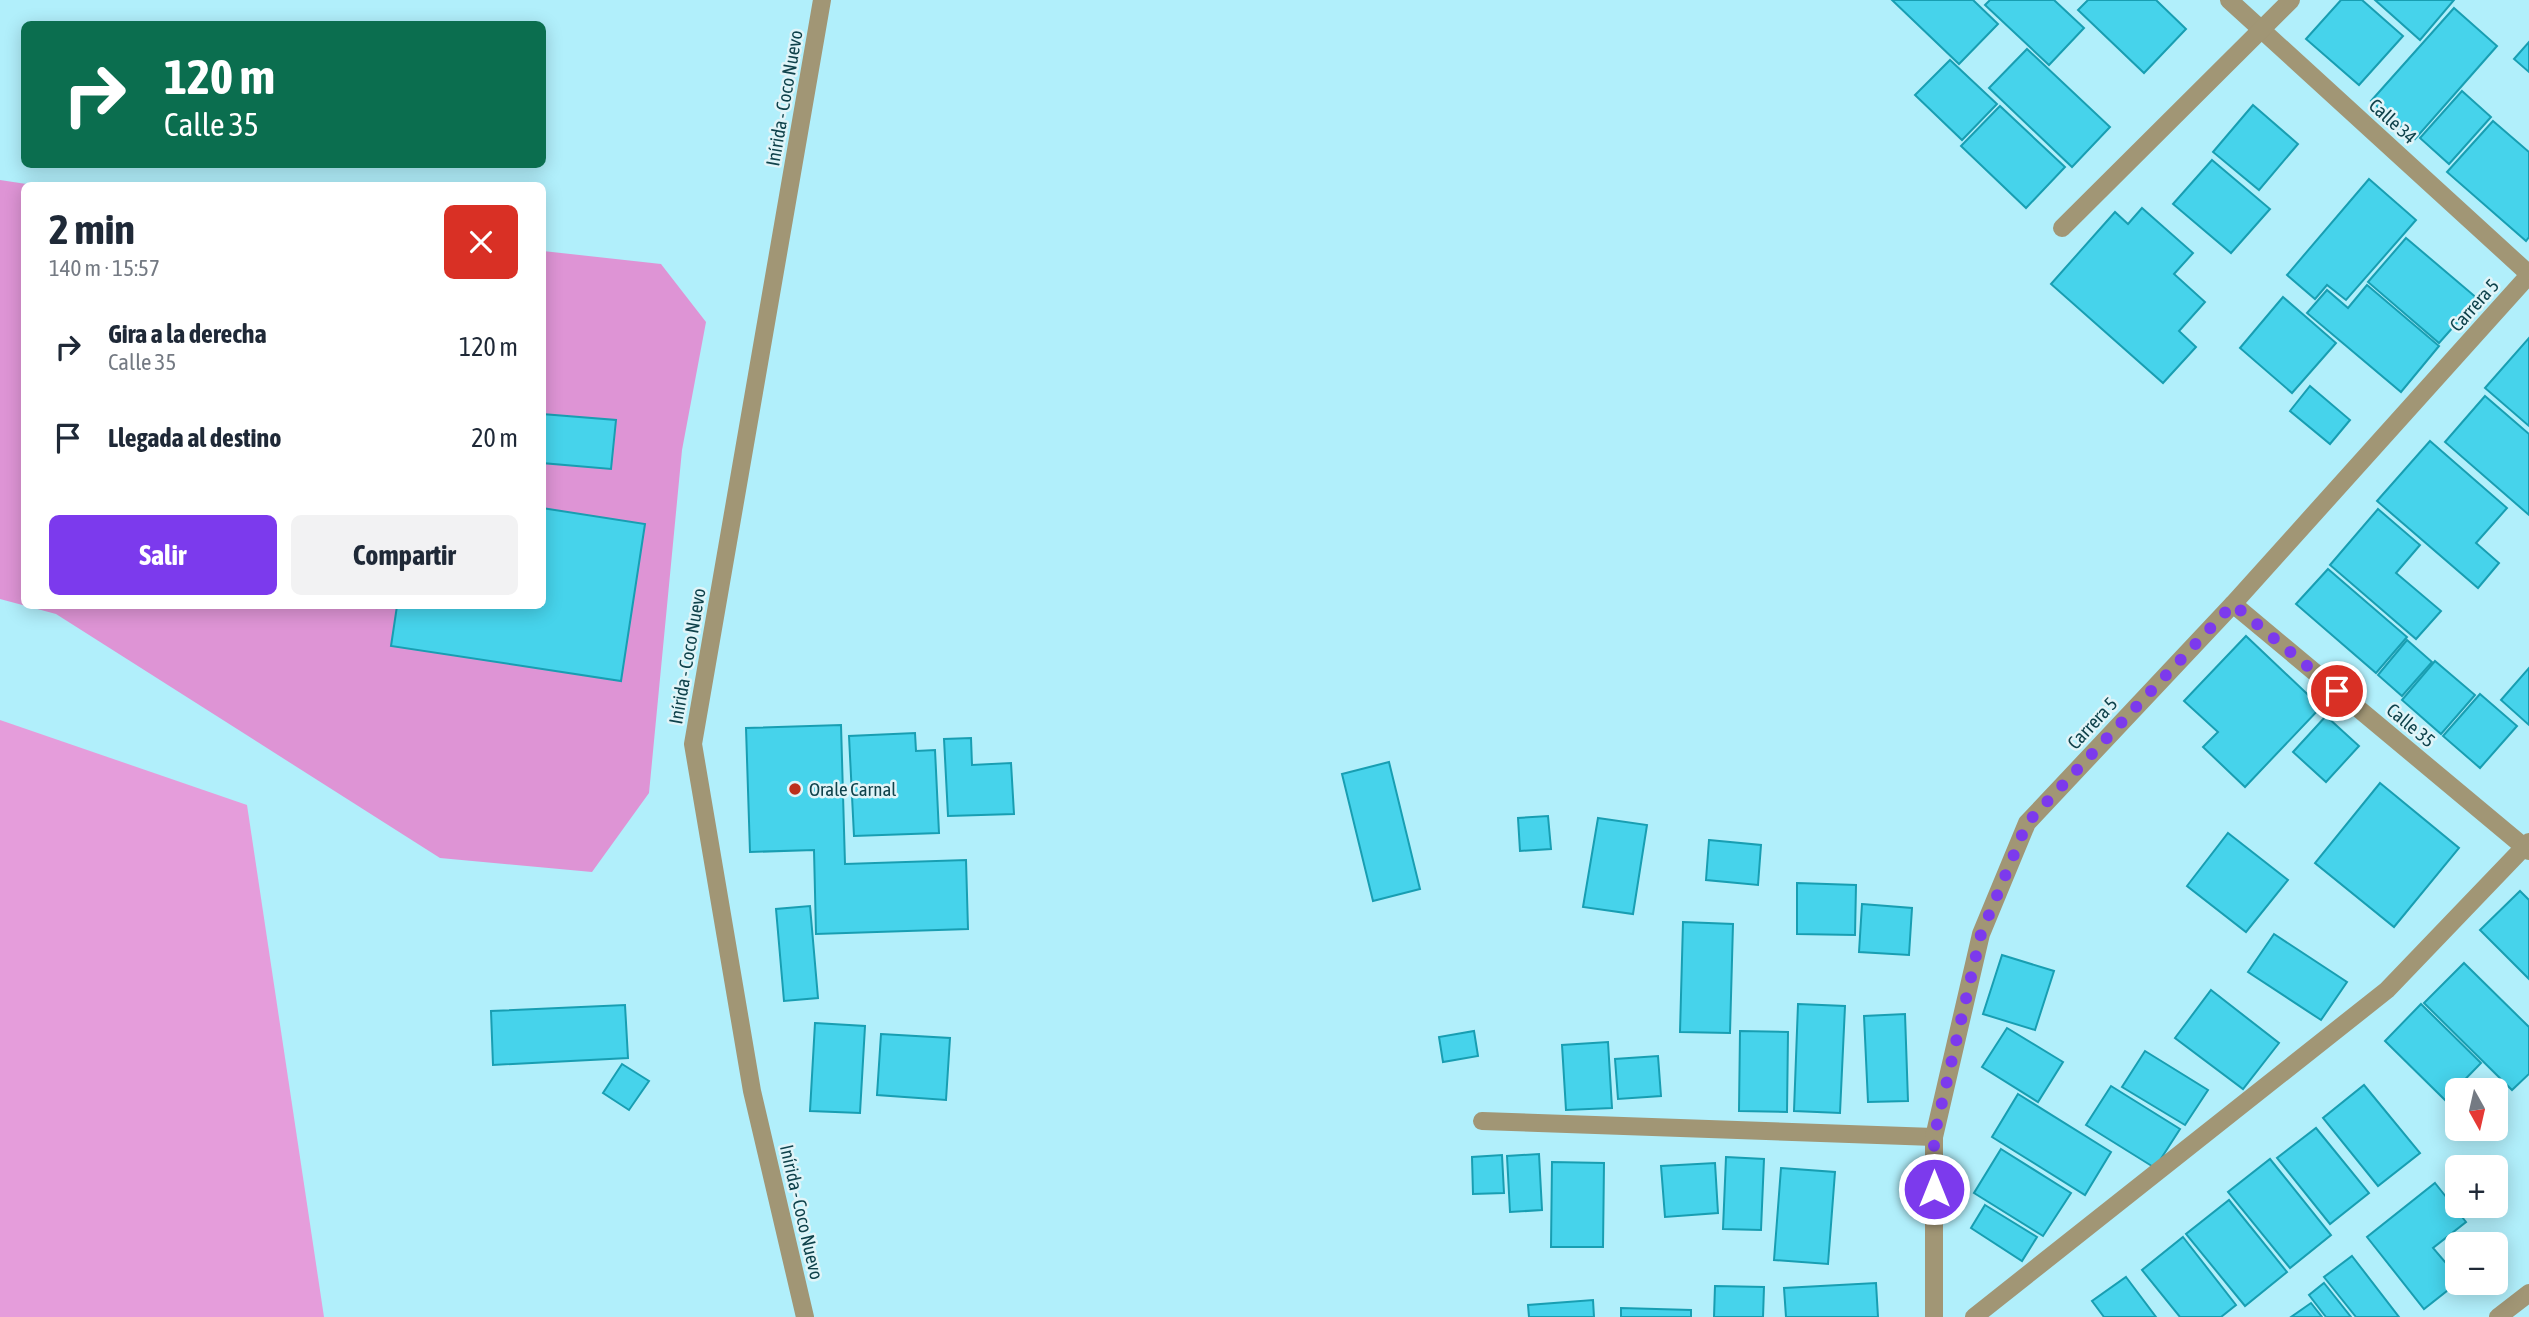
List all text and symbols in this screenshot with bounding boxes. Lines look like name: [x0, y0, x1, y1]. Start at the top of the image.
street label: Inírida - Coco Nuevo: [761, 28, 807, 168]
text: 120 m: [164, 48, 275, 104]
icon: right: [49, 49, 140, 140]
street label: Calle 34: [2365, 94, 2421, 148]
text: Calle 35: [164, 106, 259, 143]
text: 2 min: [49, 205, 135, 253]
button: close: [444, 205, 518, 279]
text: 140 m · 15:57: [49, 255, 160, 281]
street label: Carrera 5: [2445, 274, 2503, 336]
text: Gira a la derecha: [108, 319, 267, 349]
icon: right: [49, 328, 87, 366]
text: 120 m: [459, 332, 518, 362]
text: Calle 35: [108, 349, 176, 375]
icon: arrive: [49, 419, 87, 457]
text: Llegada al destino: [108, 423, 281, 453]
text: 20 m: [471, 423, 518, 453]
button: Salir: [49, 515, 277, 595]
button: Compartir: [291, 515, 518, 595]
street label: Inírida - Coco Nuevo: [664, 586, 710, 726]
pin: [2307, 661, 2367, 721]
icon: arrive: [2318, 672, 2356, 710]
street label: Carrera 5: [2063, 693, 2121, 753]
street label: Calle 35: [2382, 698, 2440, 752]
place label: Orale Carnal: [809, 778, 896, 800]
marker: Orale Carnal: [787, 781, 803, 797]
north arrow: [2445, 1078, 2508, 1141]
map controls: [2445, 1078, 2508, 1295]
street label: Inírida - Coco Nuevo: [776, 1142, 828, 1282]
position arrow: [1897, 1152, 1971, 1226]
button: +: [2445, 1155, 2508, 1218]
button: −: [2445, 1232, 2508, 1295]

